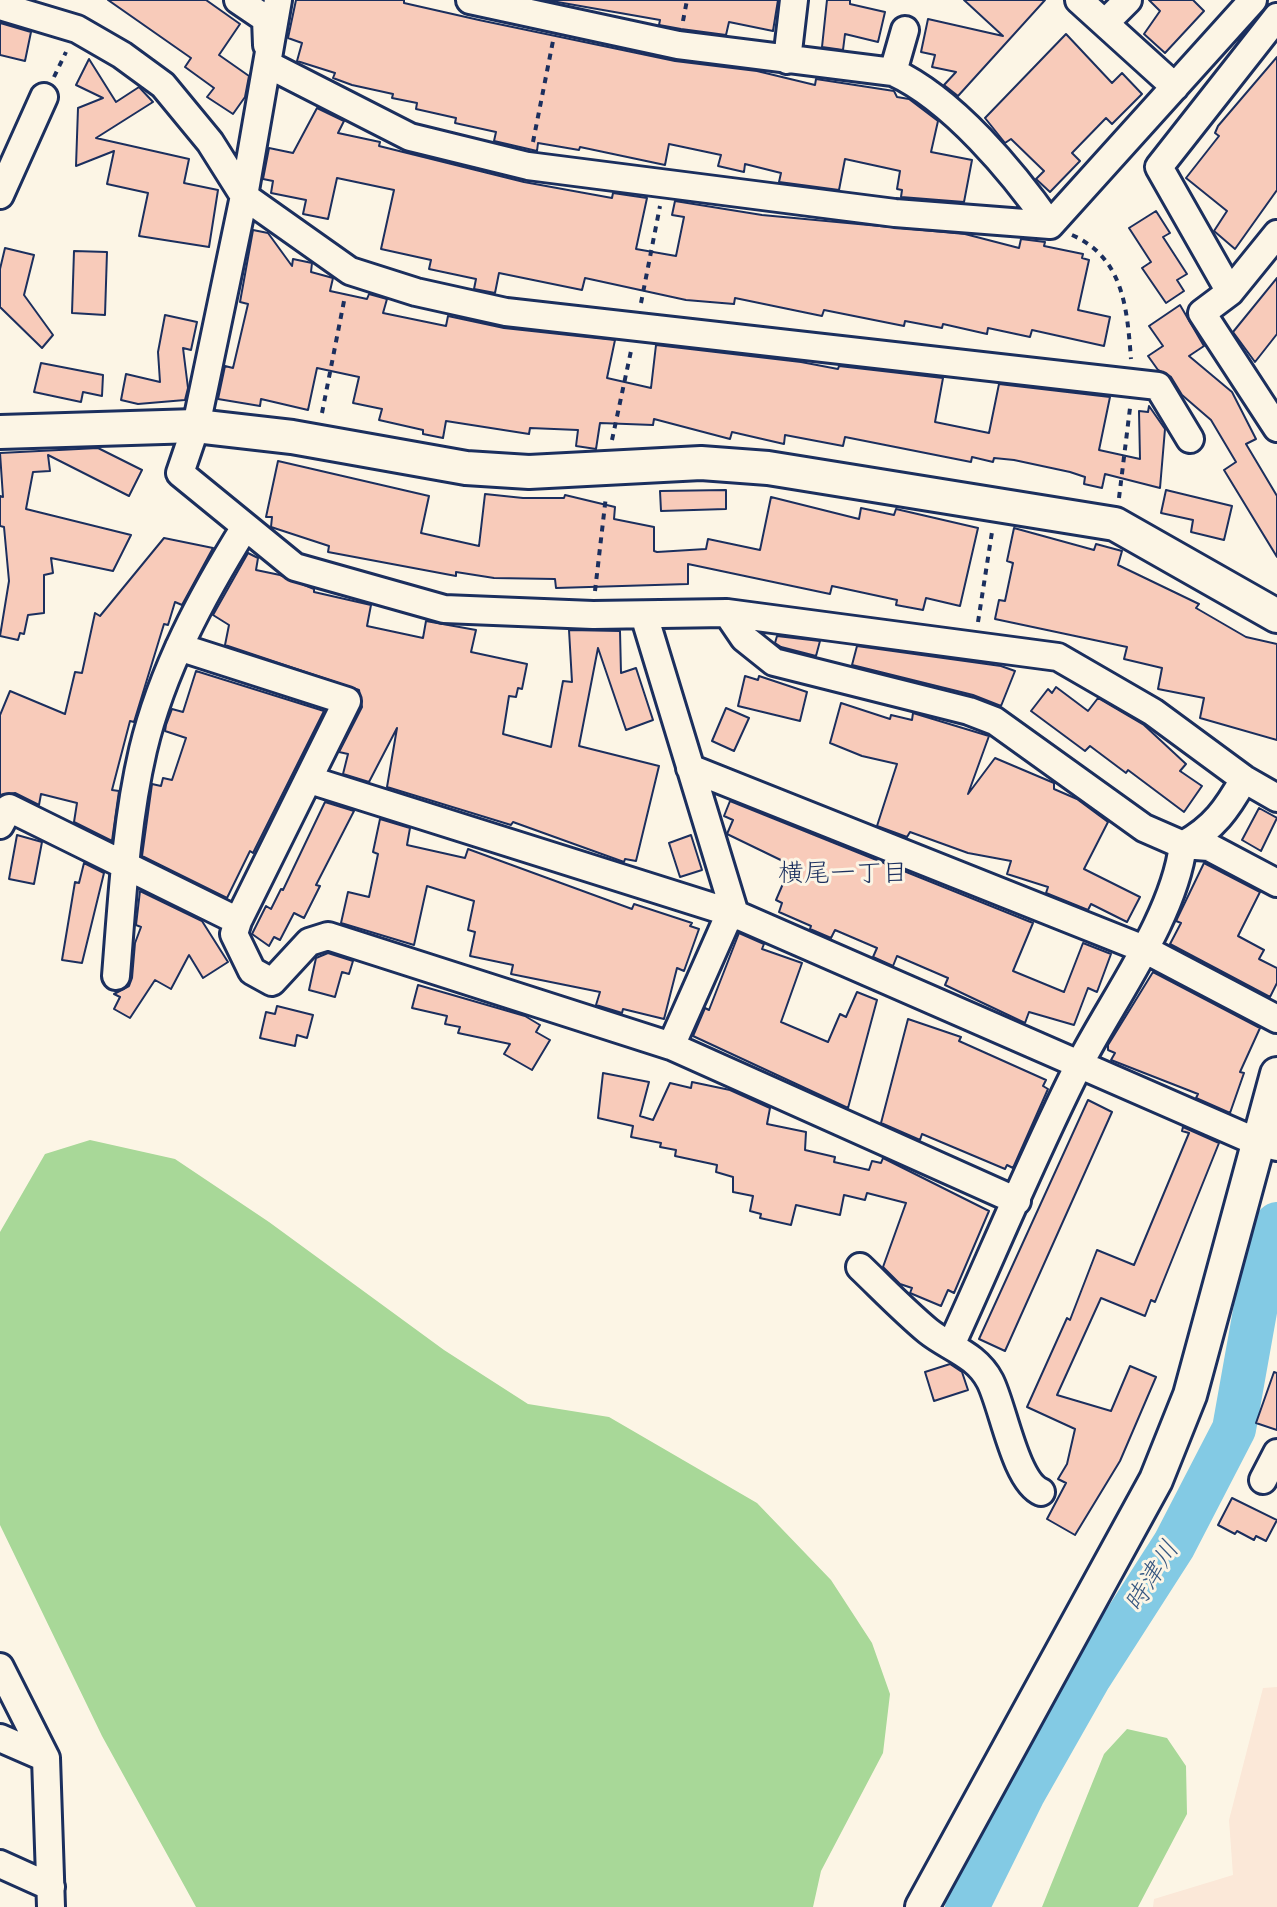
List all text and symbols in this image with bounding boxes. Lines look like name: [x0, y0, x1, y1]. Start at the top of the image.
district label: 横尾一丁目: [778, 858, 908, 890]
water label: 時津川: [1119, 1536, 1187, 1618]

